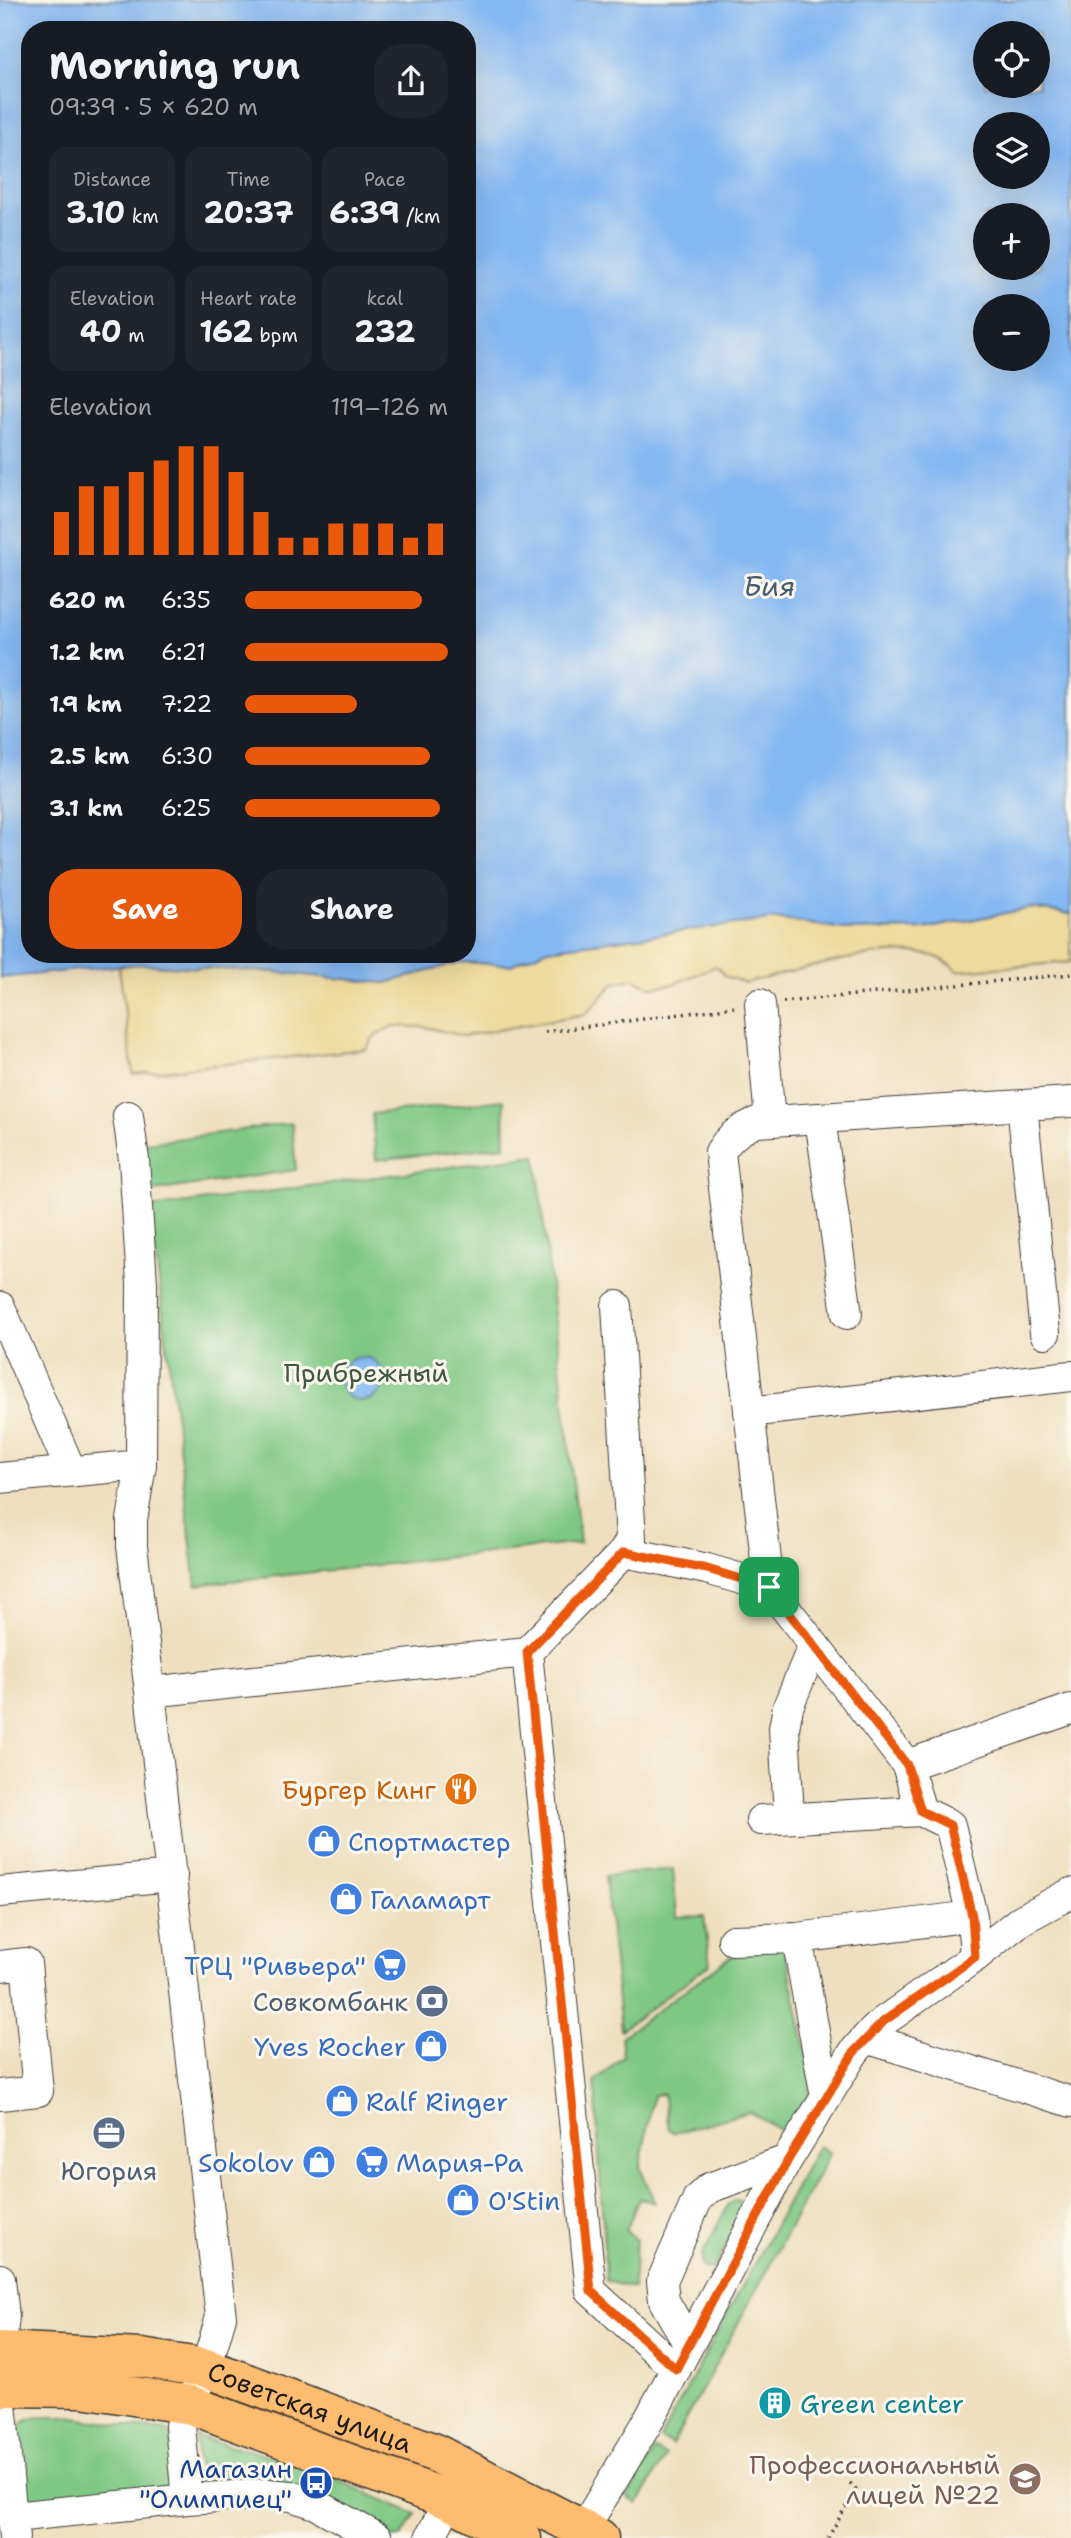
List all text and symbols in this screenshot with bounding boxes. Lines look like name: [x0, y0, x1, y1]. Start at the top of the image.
map controls: [973, 21, 1050, 371]
button: locate: [973, 21, 1050, 98]
text: Morning run: [49, 40, 300, 91]
button: share: [374, 44, 448, 118]
text: 09:39 · 5 × 620 m: [49, 92, 258, 122]
button: layers: [973, 112, 1050, 189]
text: Distance: [73, 167, 151, 192]
text: Time: [227, 167, 270, 192]
text: Pace: [364, 167, 406, 192]
text: 3.10: [66, 192, 125, 233]
text: 20:37: [203, 192, 294, 233]
text: 6:39: [329, 192, 400, 233]
button: +: [973, 203, 1050, 280]
text: km: [125, 204, 159, 229]
text: /km: [400, 204, 440, 229]
text: Elevation: [70, 286, 155, 311]
text: Heart rate: [200, 286, 297, 311]
text: kcal: [366, 286, 403, 311]
button: −: [973, 294, 1050, 371]
text: 40: [80, 311, 122, 352]
text: 162: [199, 311, 253, 352]
text: 232: [354, 311, 416, 352]
text: m: [122, 323, 145, 348]
text: bpm: [253, 323, 298, 348]
text: Elevation: [49, 392, 152, 422]
text: 119–126 m: [331, 392, 448, 422]
water label: Бия: [743, 567, 795, 605]
text: 620 m: [49, 585, 125, 615]
text: 6:35: [161, 585, 211, 615]
text: 1.2 km: [49, 637, 125, 667]
text: 6:21: [161, 637, 206, 667]
text: 1.9 km: [49, 689, 122, 719]
text: 7:22: [161, 689, 212, 719]
text: 2.5 km: [49, 741, 130, 771]
text: 6:30: [161, 741, 213, 771]
text: 3.1 km: [49, 793, 123, 823]
text: 6:25: [161, 793, 211, 823]
button: Save: [49, 869, 242, 949]
button: Share: [256, 869, 448, 949]
park label: Прибрежный: [284, 1355, 448, 1390]
pin: [739, 1557, 799, 1617]
icon: arrive: [750, 1568, 788, 1606]
restaurant icon: Бургер Кинг: [442, 1770, 480, 1808]
place label: Бургер Кинг: [281, 1772, 436, 1807]
shop icon: Спортмастер: [305, 1822, 343, 1860]
place label: Спортмастер: [348, 1824, 511, 1859]
shop icon: Галамарт: [327, 1880, 365, 1918]
place label: Галамарт: [370, 1882, 491, 1917]
supermarket icon: ТРЦ "Ривьера": [371, 1946, 409, 1984]
place label: ТРЦ "Ривьера": [184, 1948, 366, 1983]
bank icon: Совкомбанк: [413, 1982, 451, 2020]
place label: Совкомбанк: [253, 1984, 408, 2019]
shop icon: Yves Rocher: [412, 2027, 450, 2065]
place label: Yves Rocher: [254, 2029, 406, 2064]
shop icon: Ralf Ringer: [323, 2082, 361, 2120]
place label: Ralf Ringer: [366, 2084, 508, 2119]
office icon: Югория: [90, 2114, 128, 2152]
shop icon: Sokolov: [300, 2143, 338, 2181]
supermarket icon: Мария-Ра: [353, 2143, 391, 2181]
place label: Sokolov: [198, 2145, 294, 2180]
place label: Мария-Ра: [396, 2145, 524, 2180]
place label: Югория: [61, 2153, 157, 2188]
shop icon: O'Stin: [444, 2181, 482, 2219]
place label: O'Stin: [488, 2183, 560, 2218]
street label: Советская улица: [203, 2353, 417, 2460]
building icon: Green center: [756, 2384, 794, 2422]
place label: Green center: [800, 2386, 964, 2421]
place label: Профессиональный лицей №22: [750, 2447, 1000, 2512]
place label: Магазин "Олимпиец": [139, 2451, 292, 2516]
school or university icon: Профессиональный лицей №22: [1006, 2460, 1044, 2498]
bus stop icon: Магазин "Олимпиец": [297, 2464, 335, 2502]

